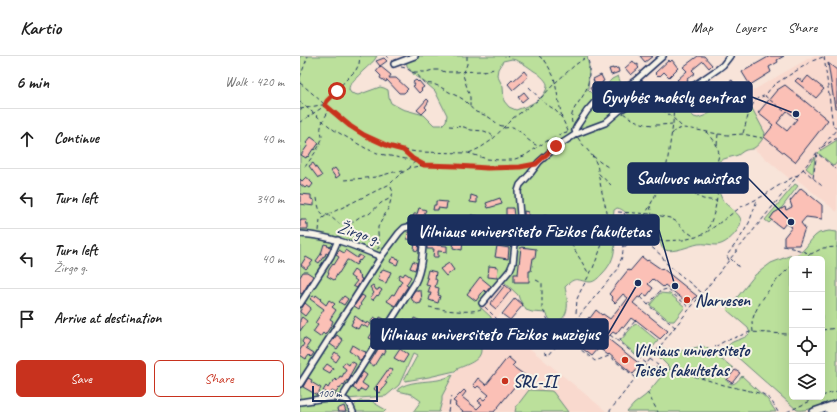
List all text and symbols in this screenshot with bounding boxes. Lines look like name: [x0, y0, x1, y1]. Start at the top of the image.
text: Kartio: [20, 16, 61, 40]
text: Map: [691, 19, 713, 36]
text: Layers: [735, 19, 766, 36]
text: Share: [788, 19, 817, 36]
text: 6 min: [16, 72, 49, 93]
text: Walk · 420 m: [225, 74, 284, 90]
route start: [328, 82, 346, 100]
callout: Gyvybės mokslų centras: [593, 82, 752, 112]
text: Gyvybės mokslų centras: [601, 86, 746, 108]
icon: ahead: [16, 128, 38, 150]
text: Continue: [54, 129, 99, 148]
text: 40 m: [262, 131, 284, 147]
route end: [547, 137, 565, 155]
callout: Sauluvos maistas: [628, 163, 748, 193]
text: Sauluvos maistas: [636, 167, 742, 189]
icon: left: [16, 188, 38, 210]
text: Turn left: [54, 189, 97, 208]
text: 340 m: [256, 191, 284, 207]
callout: Vilniaus universiteto Fizikos fakultetas: [408, 215, 659, 245]
street label: Žirgo g.: [335, 217, 384, 250]
text: Vilniaus universiteto Fizikos fakultetas: [417, 220, 653, 242]
text: Turn left: [54, 241, 97, 260]
icon: left: [16, 248, 38, 270]
text: 40 m: [262, 251, 284, 267]
map controls: [789, 256, 825, 400]
button: +: [789, 256, 825, 292]
text: Žirgo g.: [54, 260, 87, 276]
place label: Narvesen: [695, 290, 751, 311]
button: −: [789, 292, 825, 328]
marker: Narvesen: [682, 295, 692, 305]
icon: arrive: [16, 308, 38, 330]
text: Arrive at destination: [54, 309, 161, 328]
callout: Vilniaus universiteto Fizikos muziejus: [371, 319, 608, 349]
text: Vilniaus universiteto Fizikos muziejus: [378, 323, 602, 345]
button: locate: [789, 328, 825, 364]
place label: Vilniaus universiteto Teisės fakultetas: [633, 340, 751, 381]
marker: Vilniaus universiteto Teisės fakultetas: [620, 355, 630, 365]
button: Save: [16, 360, 146, 397]
button: Share: [154, 360, 284, 397]
button: layers: [789, 364, 825, 400]
place label: SRL-II: [513, 371, 561, 392]
marker: SRL-II: [500, 376, 510, 386]
scale bar: [312, 384, 378, 403]
text: 100 m: [318, 386, 342, 400]

